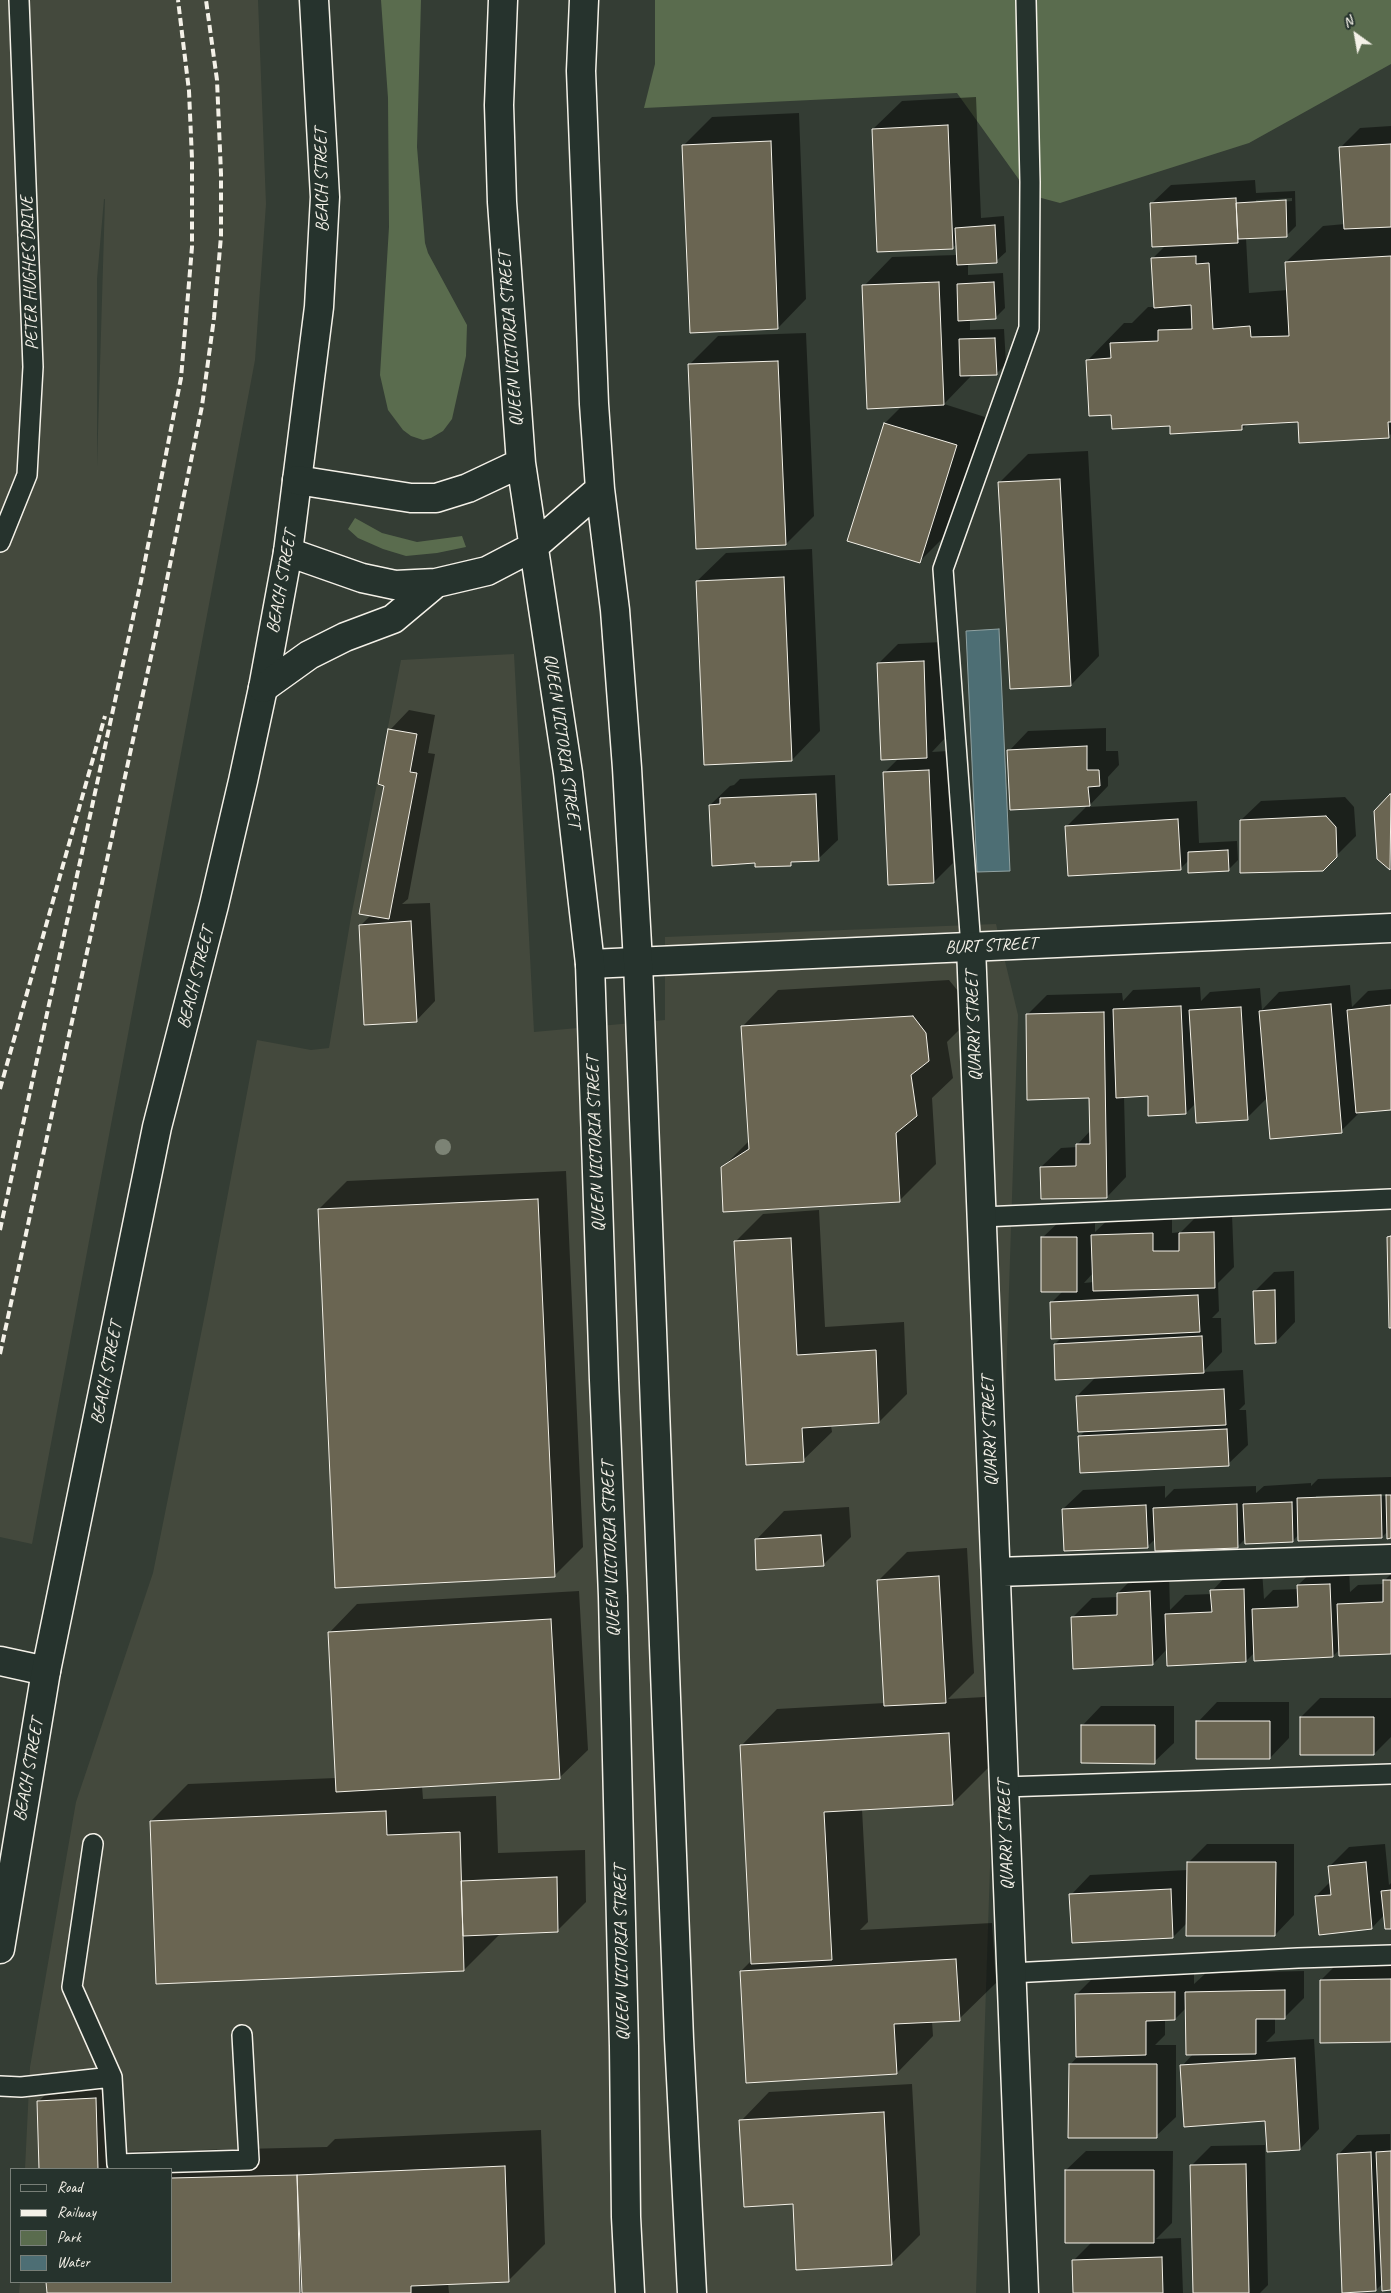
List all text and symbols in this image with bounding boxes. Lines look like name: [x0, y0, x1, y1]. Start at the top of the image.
north arrow: [1331, 10, 1381, 60]
text: N: [1340, 12, 1356, 31]
street label: BEACH STREET: [310, 128, 334, 232]
street label: PETER HUGHES DRIVE: [17, 196, 43, 350]
street label: QUEEN VICTORIA STREET: [494, 251, 528, 427]
street label: BEACH STREET: [262, 529, 302, 635]
street label: QUEEN VICTORIA STREET: [539, 652, 585, 830]
street label: BEACH STREET: [173, 925, 219, 1031]
street label: BURT STREET: [944, 933, 1038, 959]
street label: QUARRY STREET: [961, 971, 987, 1081]
street label: QUEEN VICTORIA STREET: [582, 1056, 610, 1232]
street label: BEACH STREET: [86, 1320, 128, 1426]
street label: QUARRY STREET: [977, 1376, 1003, 1486]
street label: QUEEN VICTORIA STREET: [597, 1461, 625, 1637]
street label: BEACH STREET: [9, 1717, 49, 1823]
street label: QUARRY STREET: [993, 1780, 1019, 1890]
street label: QUEEN VICTORIA STREET: [610, 1865, 634, 2041]
legend: [10, 2168, 172, 2283]
text: Road: [57, 2178, 82, 2197]
text: Railway: [57, 2203, 96, 2222]
text: Park: [57, 2228, 81, 2247]
text: Water: [57, 2253, 90, 2272]

